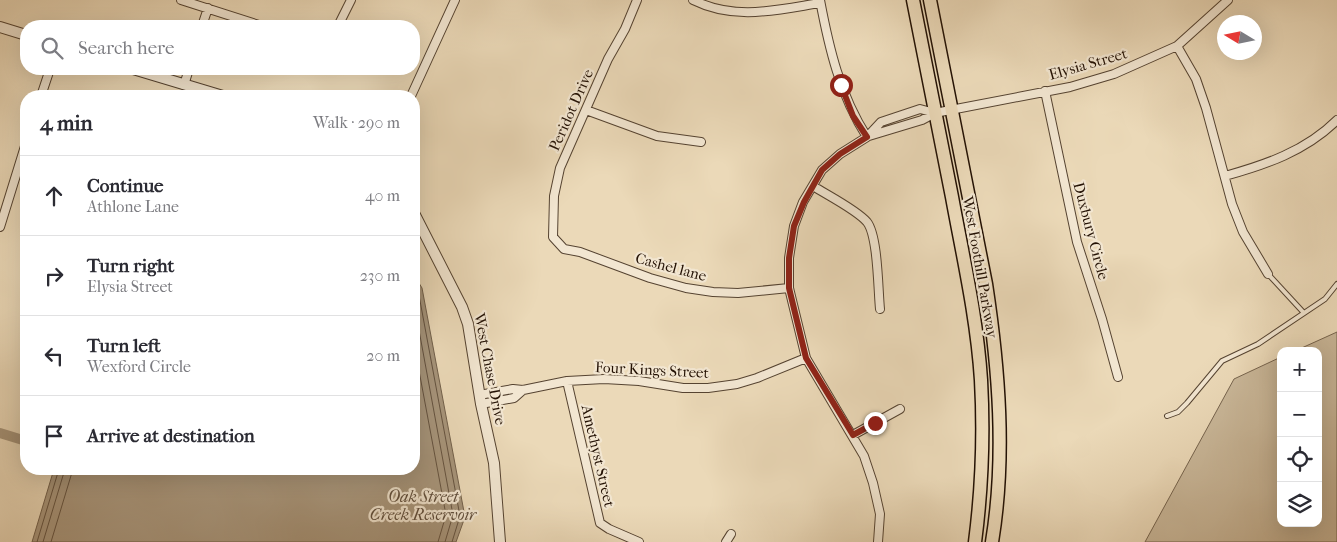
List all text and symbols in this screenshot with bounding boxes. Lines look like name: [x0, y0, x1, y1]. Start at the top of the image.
north arrow: [1217, 15, 1262, 60]
search box: [20, 20, 420, 75]
icon: search: [38, 34, 66, 62]
text: Search here: [78, 37, 174, 59]
street label: Elysia Street: [1047, 44, 1130, 84]
street label: Peridot Drive: [545, 66, 597, 154]
route start: [830, 74, 853, 97]
text: 4 min: [40, 111, 93, 135]
text: Walk · 290 m: [313, 113, 400, 132]
text: Continue: [87, 175, 163, 197]
street label: Duxbury Circle: [1069, 180, 1113, 282]
icon: ahead: [40, 182, 68, 210]
text: 40 m: [365, 186, 400, 205]
street label: West Foothill Parkway: [958, 194, 1002, 340]
text: Athlone Lane: [87, 197, 179, 216]
street label: Cashel lane: [634, 249, 709, 285]
text: Turn right: [87, 255, 174, 277]
icon: right: [40, 262, 68, 290]
text: 230 m: [360, 266, 400, 285]
text: Elysia Street: [87, 277, 173, 296]
street label: West Chase Drive: [470, 311, 510, 427]
text: Turn left: [87, 335, 161, 357]
icon: left: [40, 342, 68, 370]
text: 20 m: [366, 346, 400, 365]
map controls: [1277, 347, 1322, 527]
button: +: [1277, 347, 1322, 392]
text: Wexford Circle: [87, 357, 191, 376]
street label: Four Kings Street: [595, 358, 710, 382]
button: −: [1277, 392, 1322, 437]
street label: Amethyst Street: [577, 402, 619, 510]
route end: [864, 412, 887, 435]
icon: arrive: [40, 422, 68, 450]
text: Arrive at destination: [87, 425, 255, 447]
button: locate: [1277, 437, 1322, 482]
button: layers: [1277, 482, 1322, 527]
water label: Oak Street Creek Reservoir: [370, 487, 478, 524]

